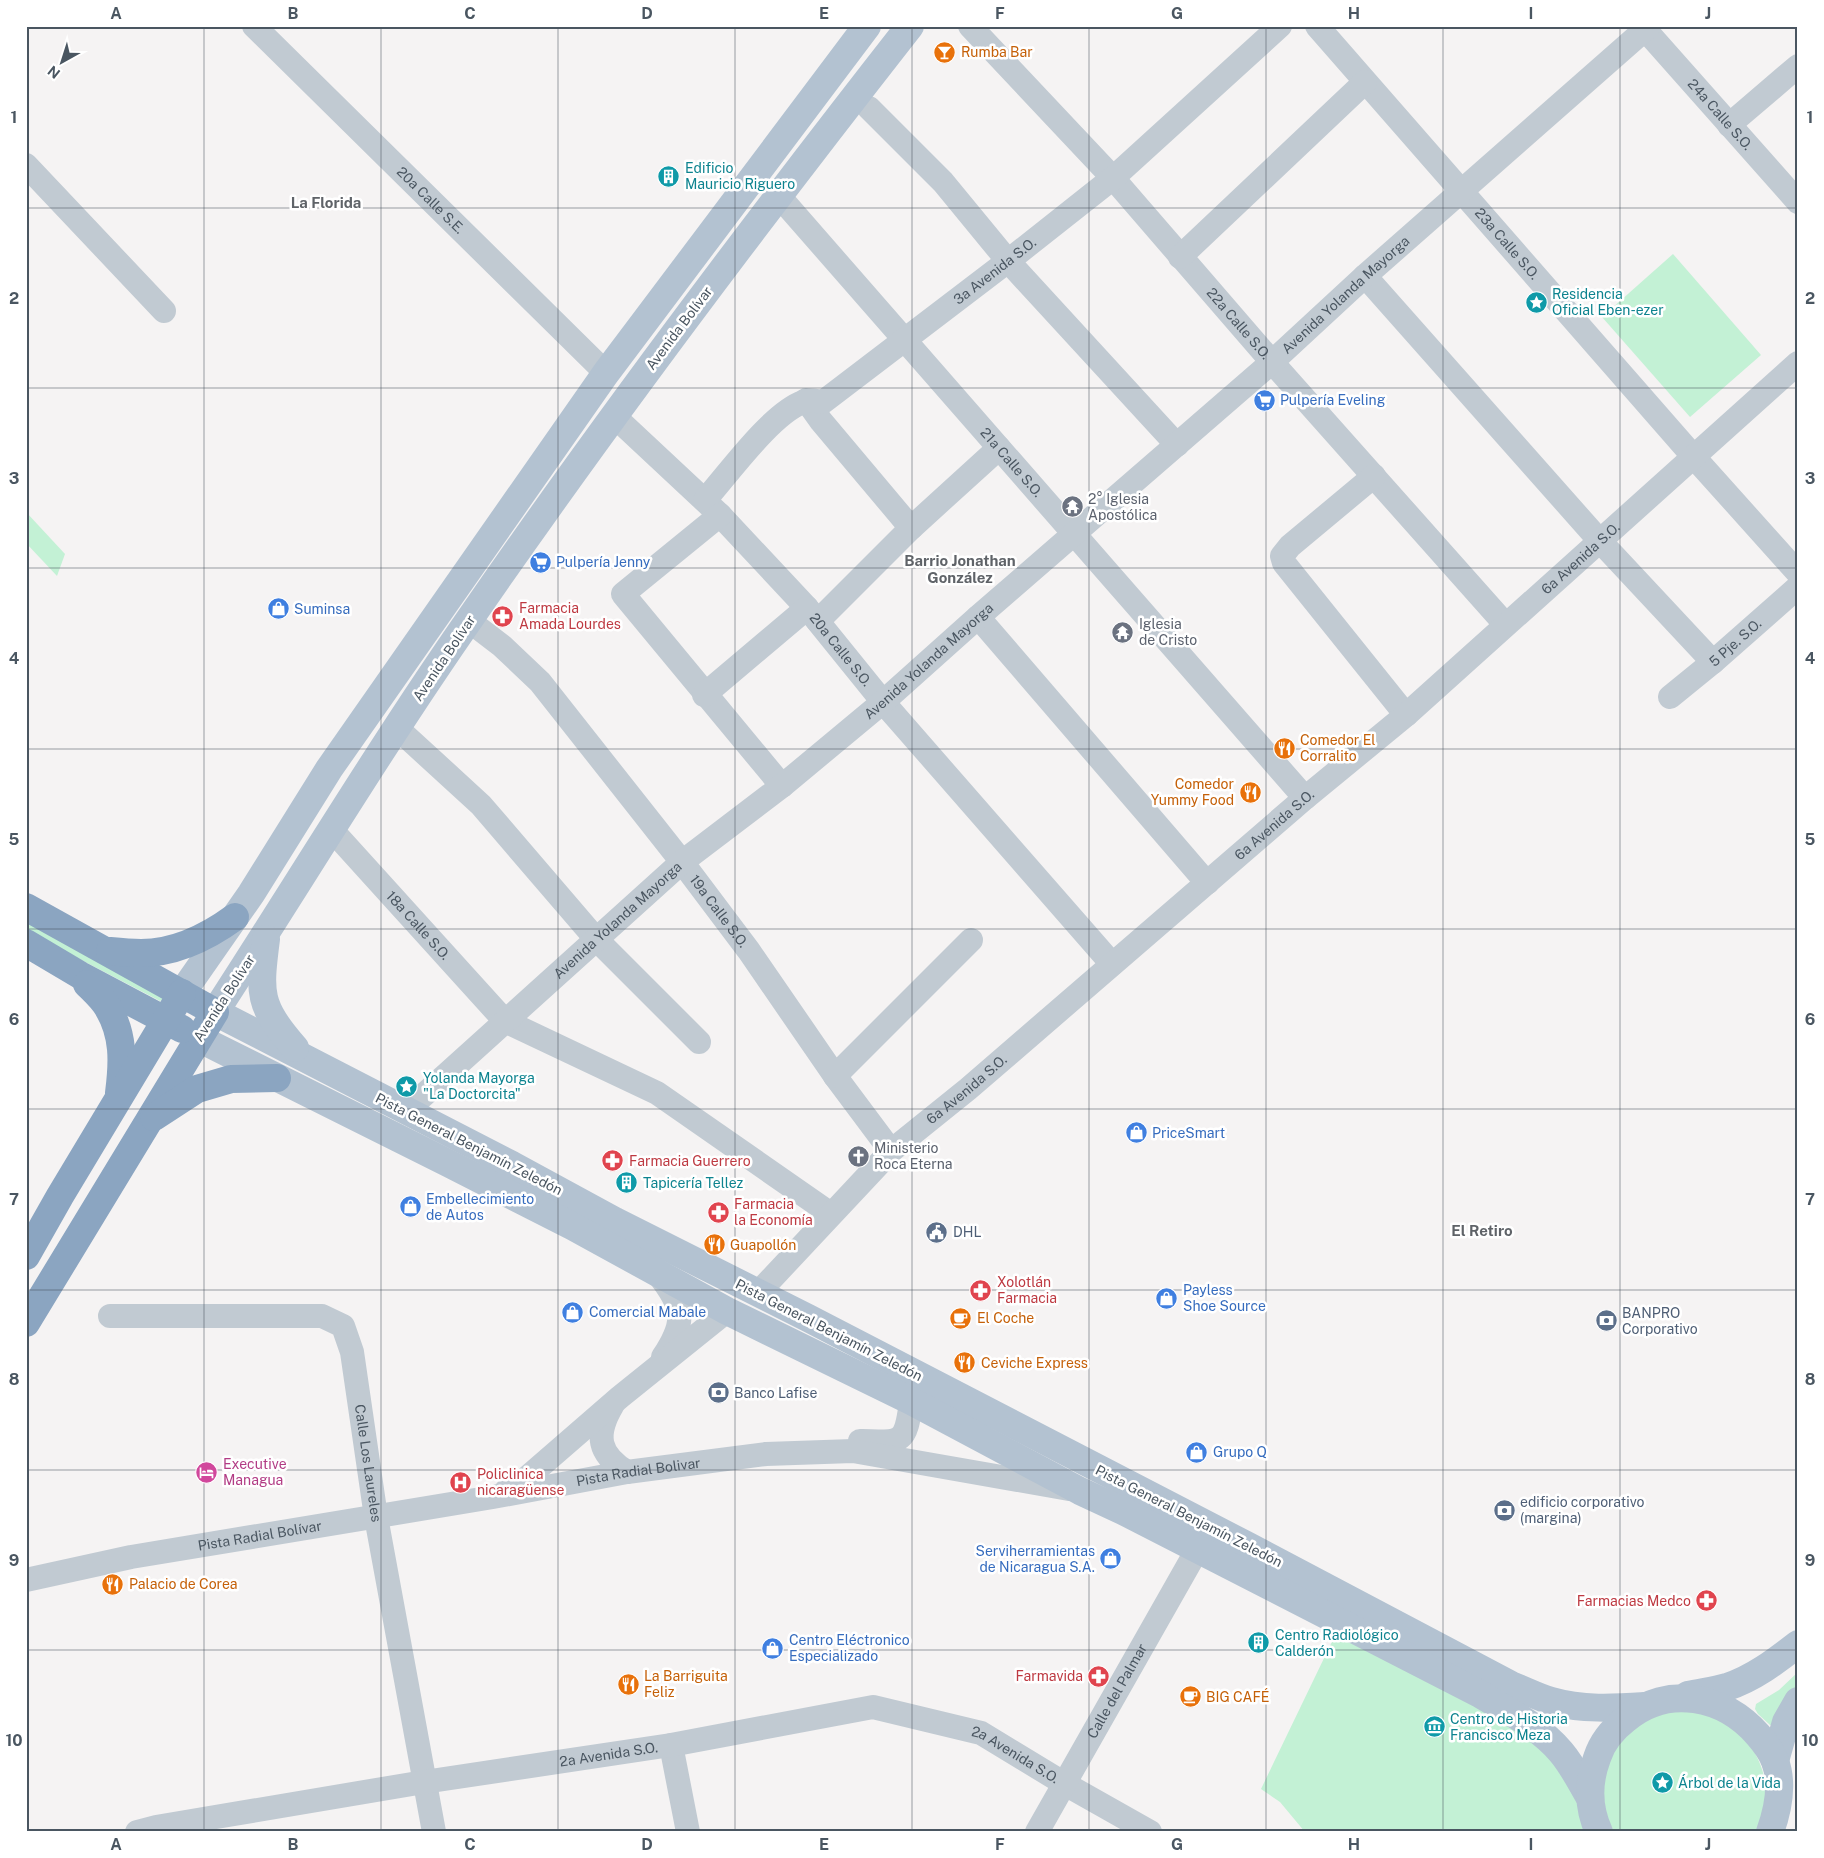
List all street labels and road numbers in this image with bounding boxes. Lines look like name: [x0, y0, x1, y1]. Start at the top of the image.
street label: 24a Calle S.O.: [1685, 76, 1756, 153]
street label: 20a Calle S.E.: [394, 163, 468, 237]
street label: 23a Calle S.O.: [1472, 205, 1543, 283]
street label: Avenida Yolanda Mayorga: [1279, 233, 1413, 357]
street label: 3a Avenida S.O.: [950, 234, 1039, 308]
street label: Avenida Bolívar: [643, 283, 715, 373]
street label: 22a Calle S.O.: [1204, 285, 1274, 362]
street label: 21a Calle S.O.: [977, 425, 1046, 500]
street label: 6a Avenida S.O.: [1538, 519, 1623, 597]
street label: Avenida Yolanda Mayorga: [861, 600, 996, 722]
street label: 20a Calle S.O.: [806, 610, 875, 689]
street label: Avenida Bolívar: [409, 612, 479, 704]
street label: 5 Pje. S.O.: [1706, 615, 1764, 670]
street label: 6a Avenida S.O.: [1231, 786, 1317, 863]
street label: Avenida Yolanda Mayorga: [550, 858, 685, 982]
street label: 19a Calle S.O.: [687, 872, 752, 951]
street label: 18a Calle S.O.: [383, 888, 453, 963]
street label: Avenida Bolívar: [190, 952, 258, 1044]
street label: 6a Avenida S.O.: [923, 1051, 1010, 1127]
street label: Pista General Benjamín Zeledón: [373, 1090, 565, 1198]
street label: Pista General Benjamín Zeledón: [733, 1276, 925, 1384]
street label: Calle Los Laureles: [352, 1403, 385, 1523]
street label: Pista Radial Bolivar: [575, 1455, 701, 1489]
street label: Pista General Benjamín Zeledón: [1093, 1462, 1285, 1570]
street label: Pista Radial Bolívar: [197, 1518, 323, 1554]
street label: Calle del Palmar: [1084, 1641, 1150, 1741]
street label: 2a Avenida S.O.: [970, 1723, 1062, 1786]
street label: 2a Avenida S.O.: [558, 1739, 659, 1770]

